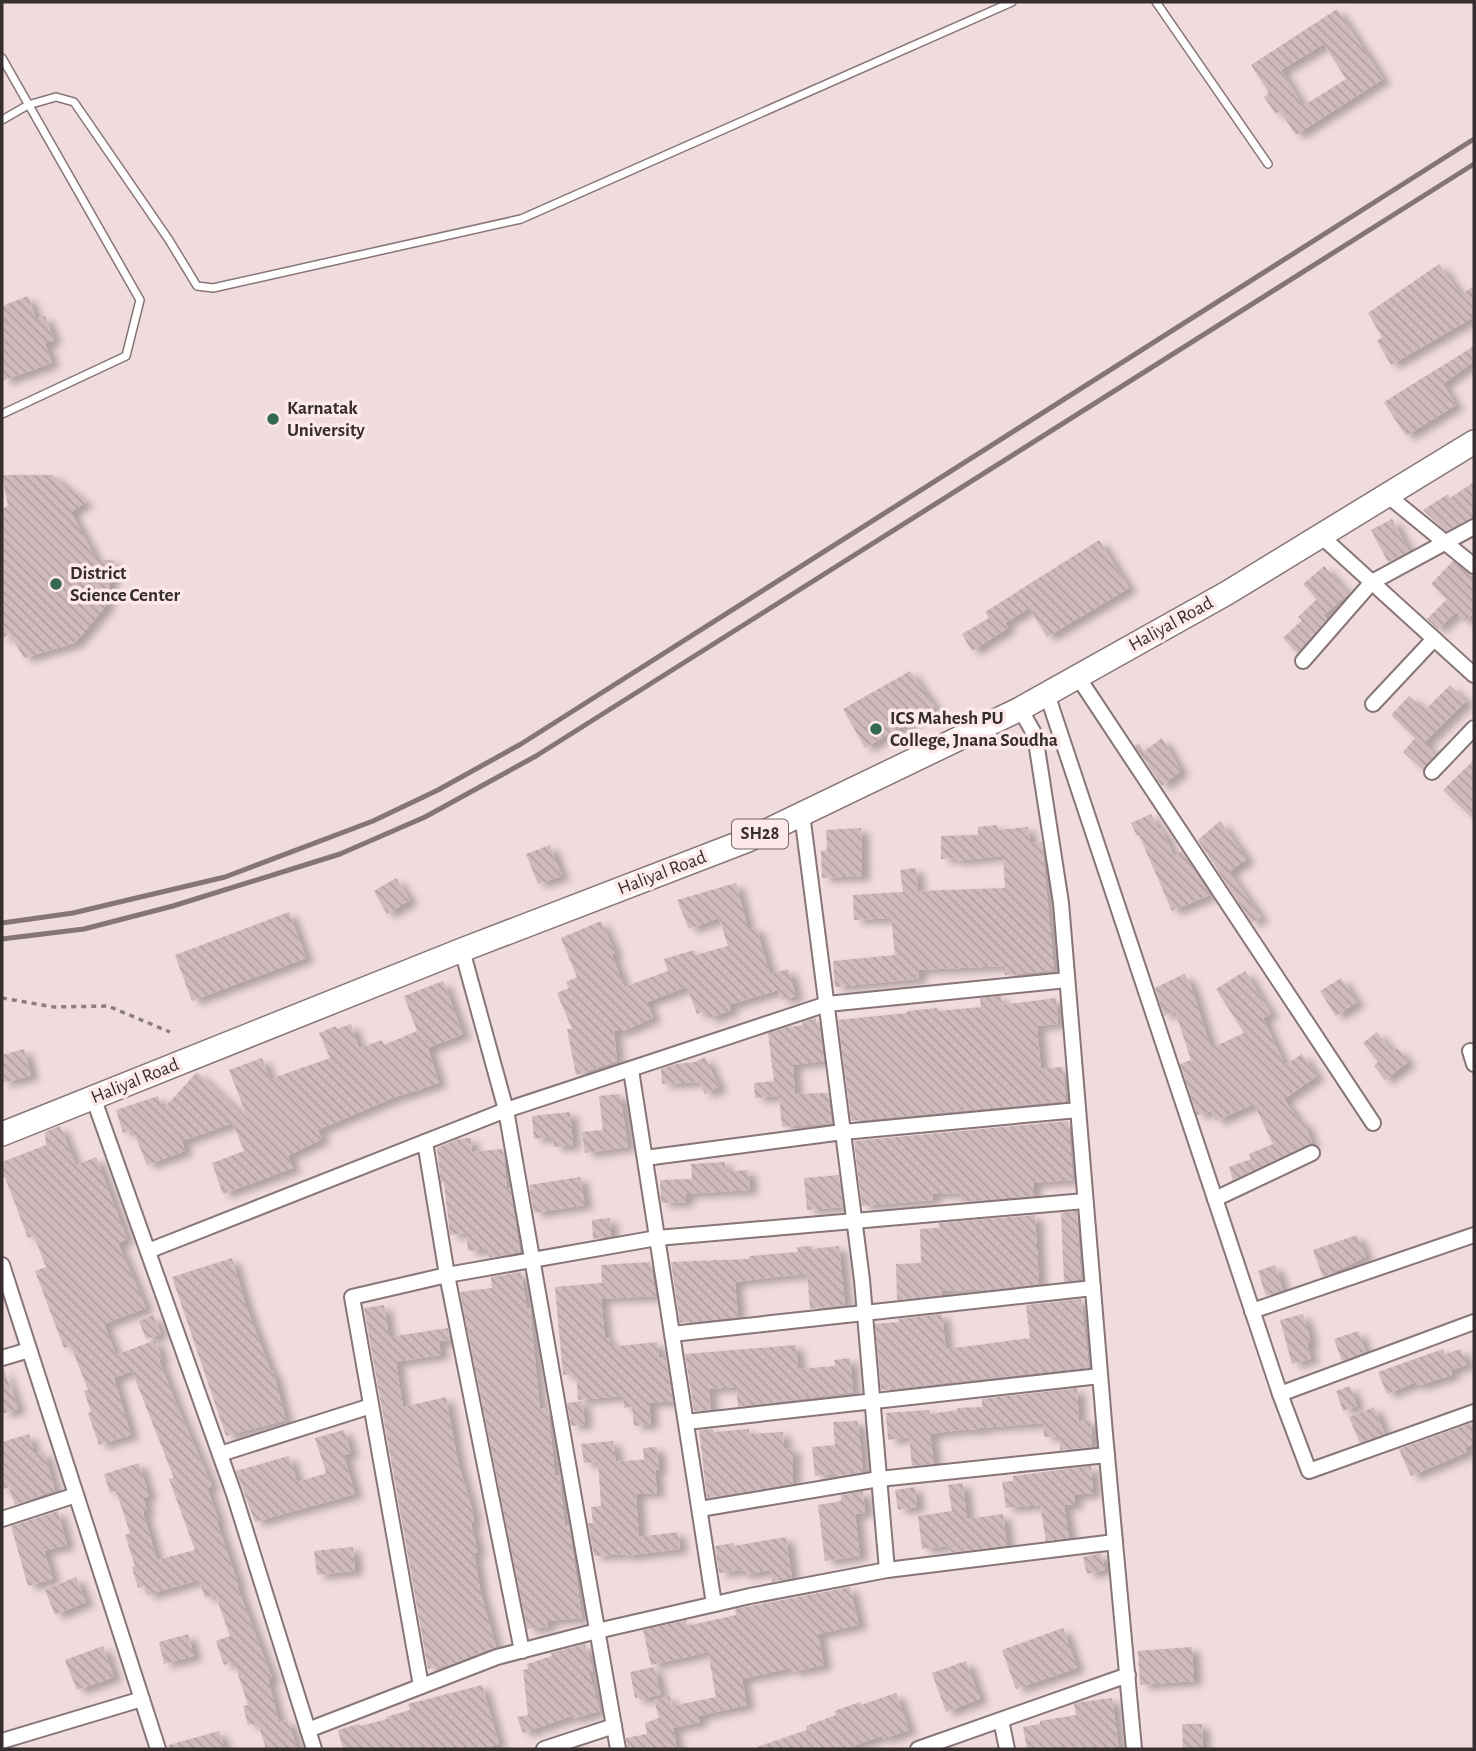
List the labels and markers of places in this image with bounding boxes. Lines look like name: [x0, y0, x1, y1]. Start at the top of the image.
place label: Karnatak University: [287, 399, 365, 440]
marker: Karnatak University: [265, 411, 281, 427]
place label: District Science Center: [70, 564, 180, 605]
marker: District Science Center: [48, 576, 64, 592]
place label: ICS Mahesh PU College, Jnana Soudha: [890, 709, 1058, 750]
marker: ICS Mahesh PU College, Jnana Soudha: [868, 721, 884, 737]

